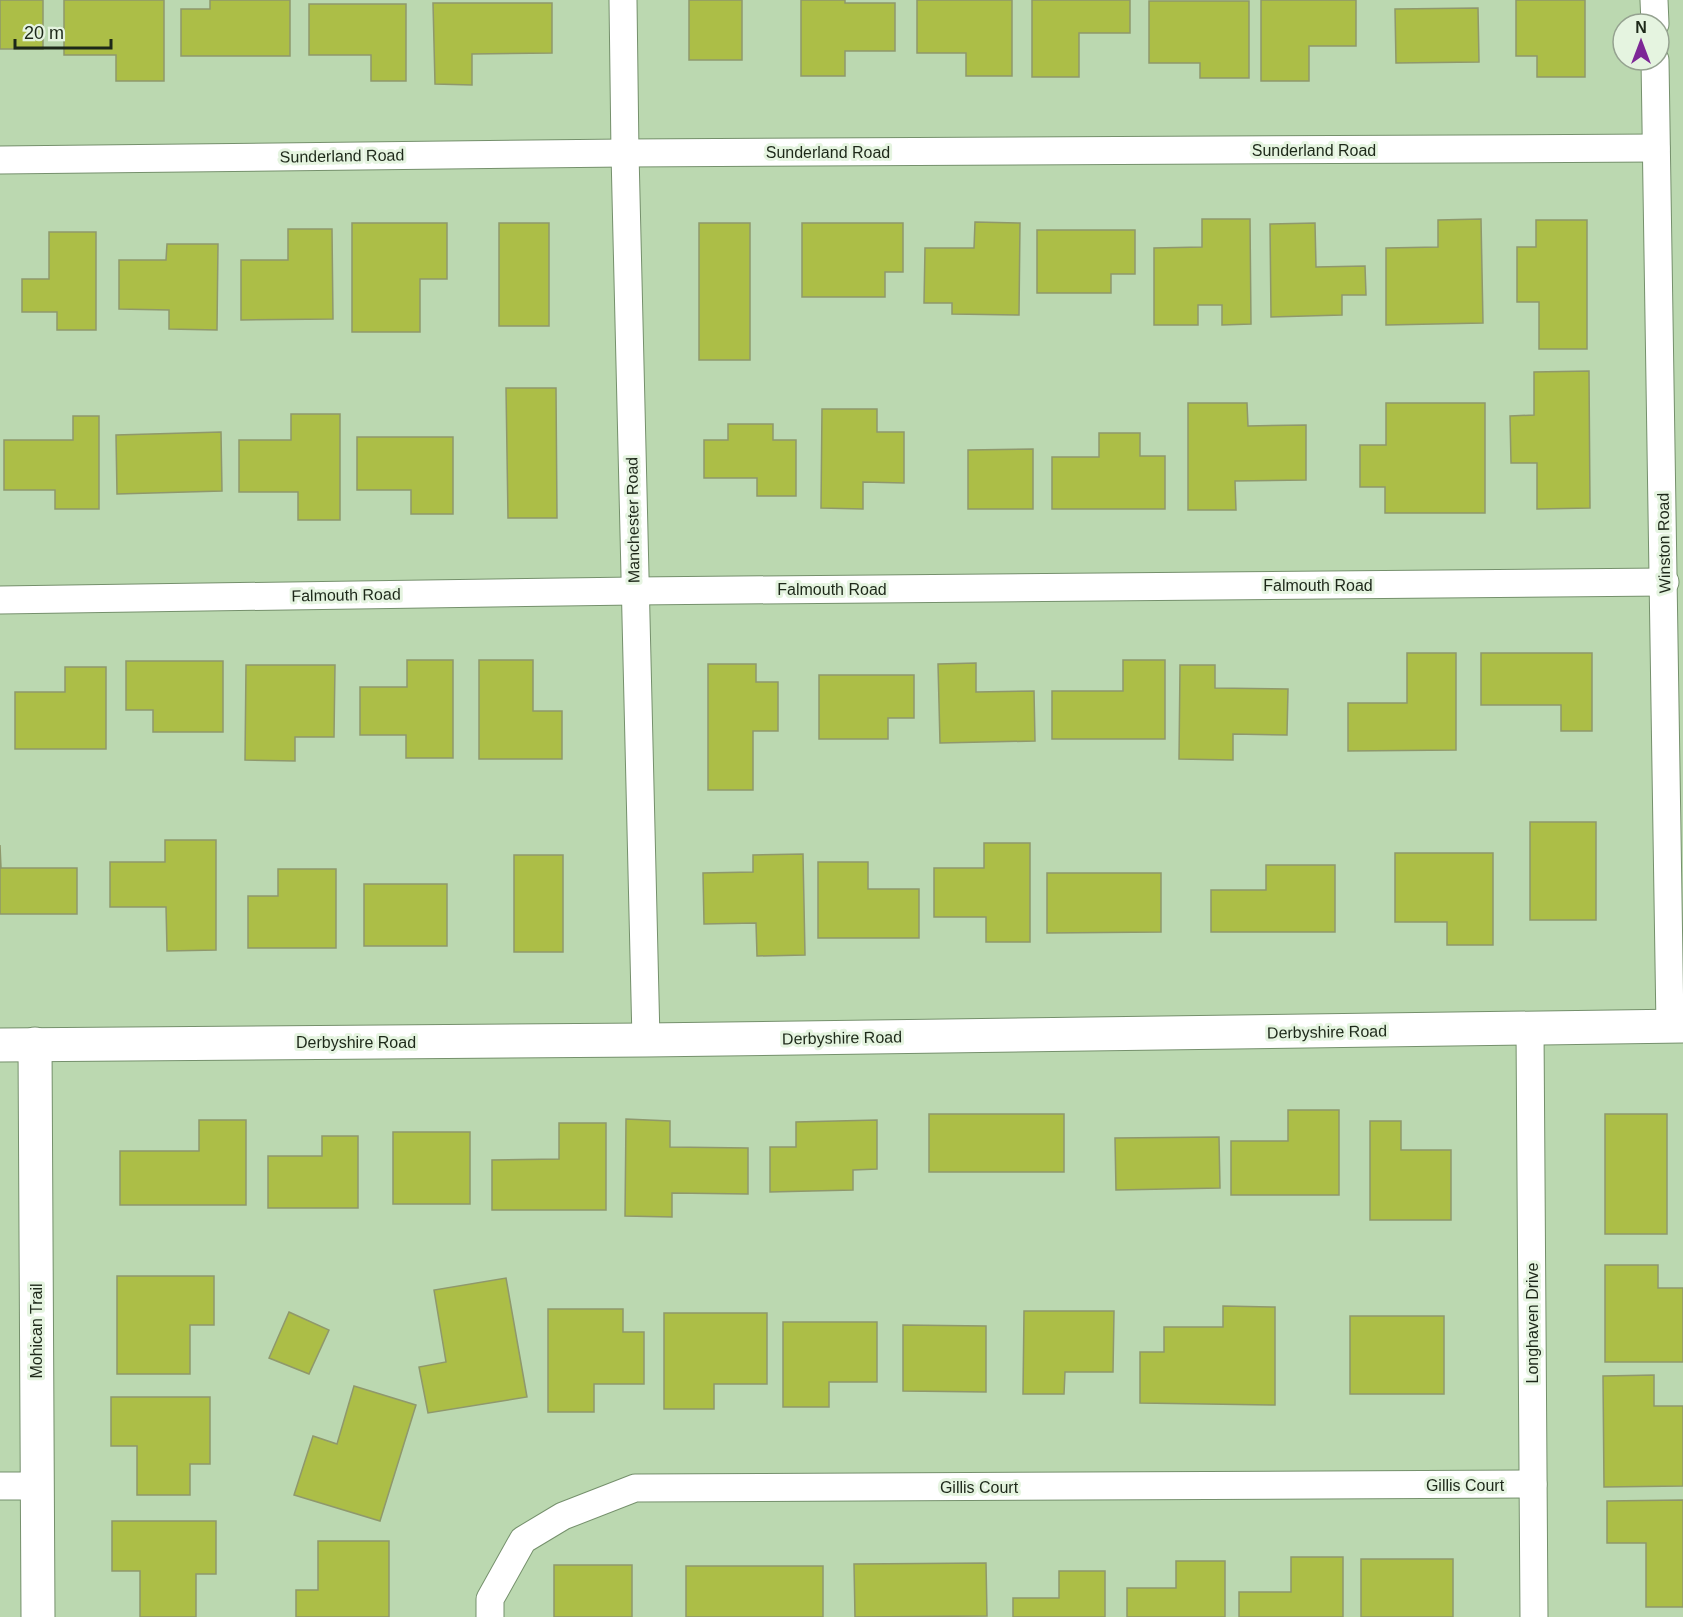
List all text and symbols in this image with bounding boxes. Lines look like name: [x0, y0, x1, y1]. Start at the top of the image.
scale bar: [15, 12, 111, 50]
north arrow: [1611, 12, 1671, 72]
text: N: [1635, 19, 1647, 36]
text: 20 m: [24, 23, 64, 43]
street label: Sunderland Road: [1252, 142, 1376, 159]
street label: Sunderland Road: [766, 144, 890, 161]
street label: Sunderland Road: [280, 146, 404, 166]
street label: Manchester Road: [623, 457, 643, 583]
street label: Winston Road: [1655, 493, 1673, 593]
street label: Falmouth Road: [1263, 577, 1373, 594]
street label: Falmouth Road: [777, 581, 887, 598]
street label: Falmouth Road: [291, 586, 401, 604]
street label: Derbyshire Road: [1267, 1022, 1387, 1042]
street label: Derbyshire Road: [782, 1028, 902, 1048]
street label: Derbyshire Road: [296, 1034, 416, 1051]
street label: Longhaven Drive: [1524, 1262, 1541, 1383]
street label: Mohican Trail: [28, 1283, 45, 1379]
street label: Gillis Court: [1426, 1477, 1505, 1494]
street label: Gillis Court: [940, 1479, 1019, 1496]

